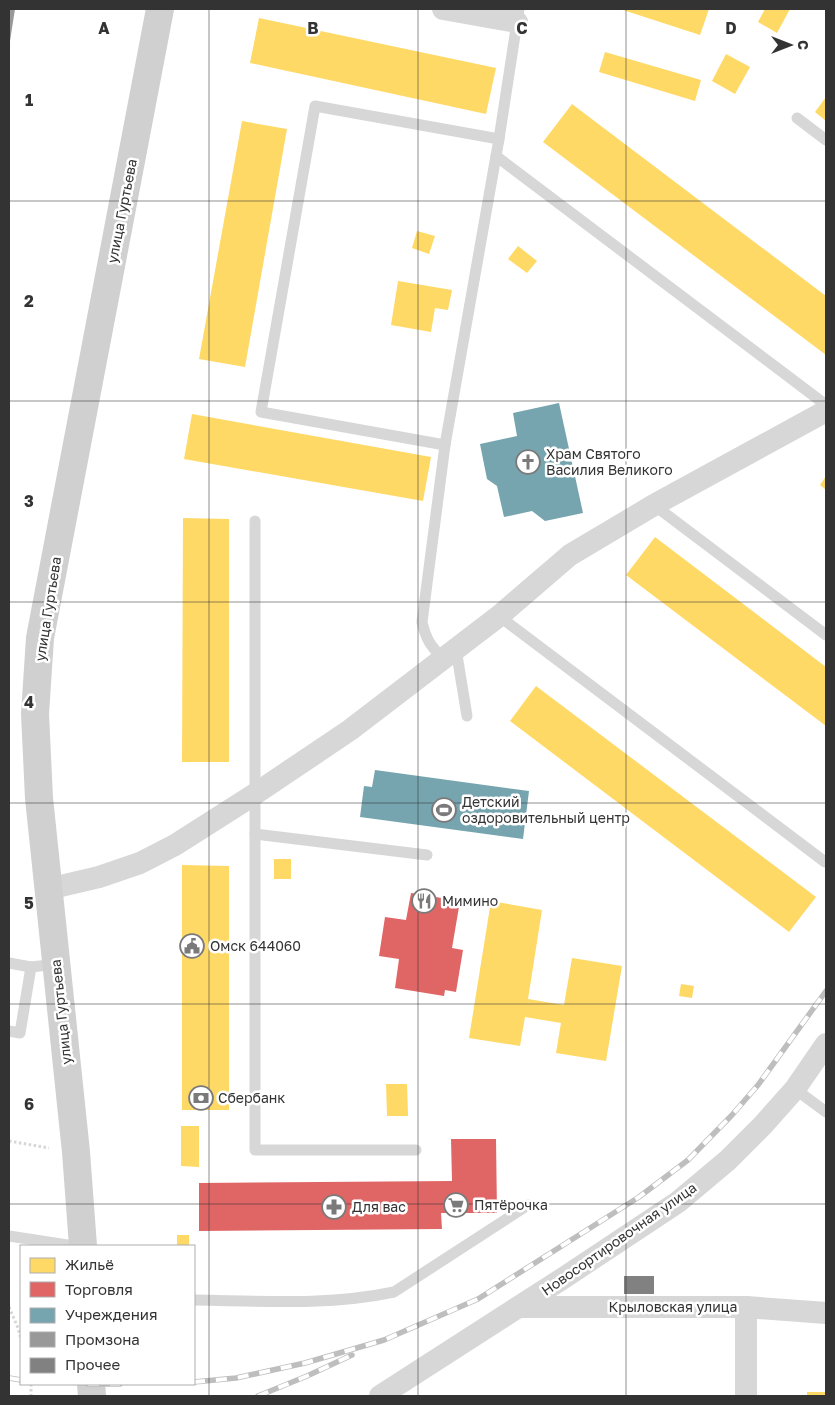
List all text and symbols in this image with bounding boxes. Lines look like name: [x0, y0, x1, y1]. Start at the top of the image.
text: A: [98, 18, 110, 38]
text: B: [307, 18, 319, 38]
text: C: [516, 18, 528, 38]
text: D: [725, 18, 737, 38]
north arrow: [765, 20, 815, 70]
text: С: [795, 40, 812, 50]
text: 1: [25, 90, 33, 110]
street label: улица Гуртьева: [103, 157, 140, 264]
text: 2: [24, 291, 34, 311]
place label: Храм Святого Василия Великого: [546, 445, 673, 478]
church icon: Храм Святого Василия Великого: [515, 449, 541, 475]
text: 3: [24, 491, 34, 511]
street label: улица Гуртьева: [31, 555, 64, 663]
text: 4: [24, 692, 34, 712]
place label: Детский оздоровительный центр: [462, 793, 630, 826]
sports icon: Детский оздоровительный центр: [431, 797, 457, 823]
restaurant icon: Мимино: [411, 888, 437, 914]
place label: Мимино: [442, 892, 498, 909]
text: 5: [24, 893, 34, 913]
public building icon: Омск 644060: [179, 933, 205, 959]
place label: Омск 644060: [210, 937, 301, 954]
street label: улица Гуртьева: [47, 959, 74, 1066]
bank icon: Сбербанк: [188, 1085, 214, 1111]
place label: Сбербанк: [218, 1089, 285, 1106]
text: 6: [24, 1094, 34, 1114]
street label: Новосортировочная улица: [538, 1178, 699, 1299]
supermarket icon: Пятёрочка: [443, 1192, 469, 1218]
pharmacy icon: Для вас: [321, 1194, 347, 1220]
place label: Пятёрочка: [474, 1196, 548, 1213]
place label: Для вас: [352, 1198, 406, 1215]
legend: [20, 1245, 195, 1385]
text: Жильё: [65, 1255, 114, 1273]
text: Торговля: [65, 1280, 133, 1298]
street label: Крыловская улица: [608, 1298, 738, 1315]
text: Учреждения: [65, 1305, 157, 1323]
text: Промзона: [65, 1330, 140, 1348]
text: Прочее: [65, 1355, 121, 1373]

